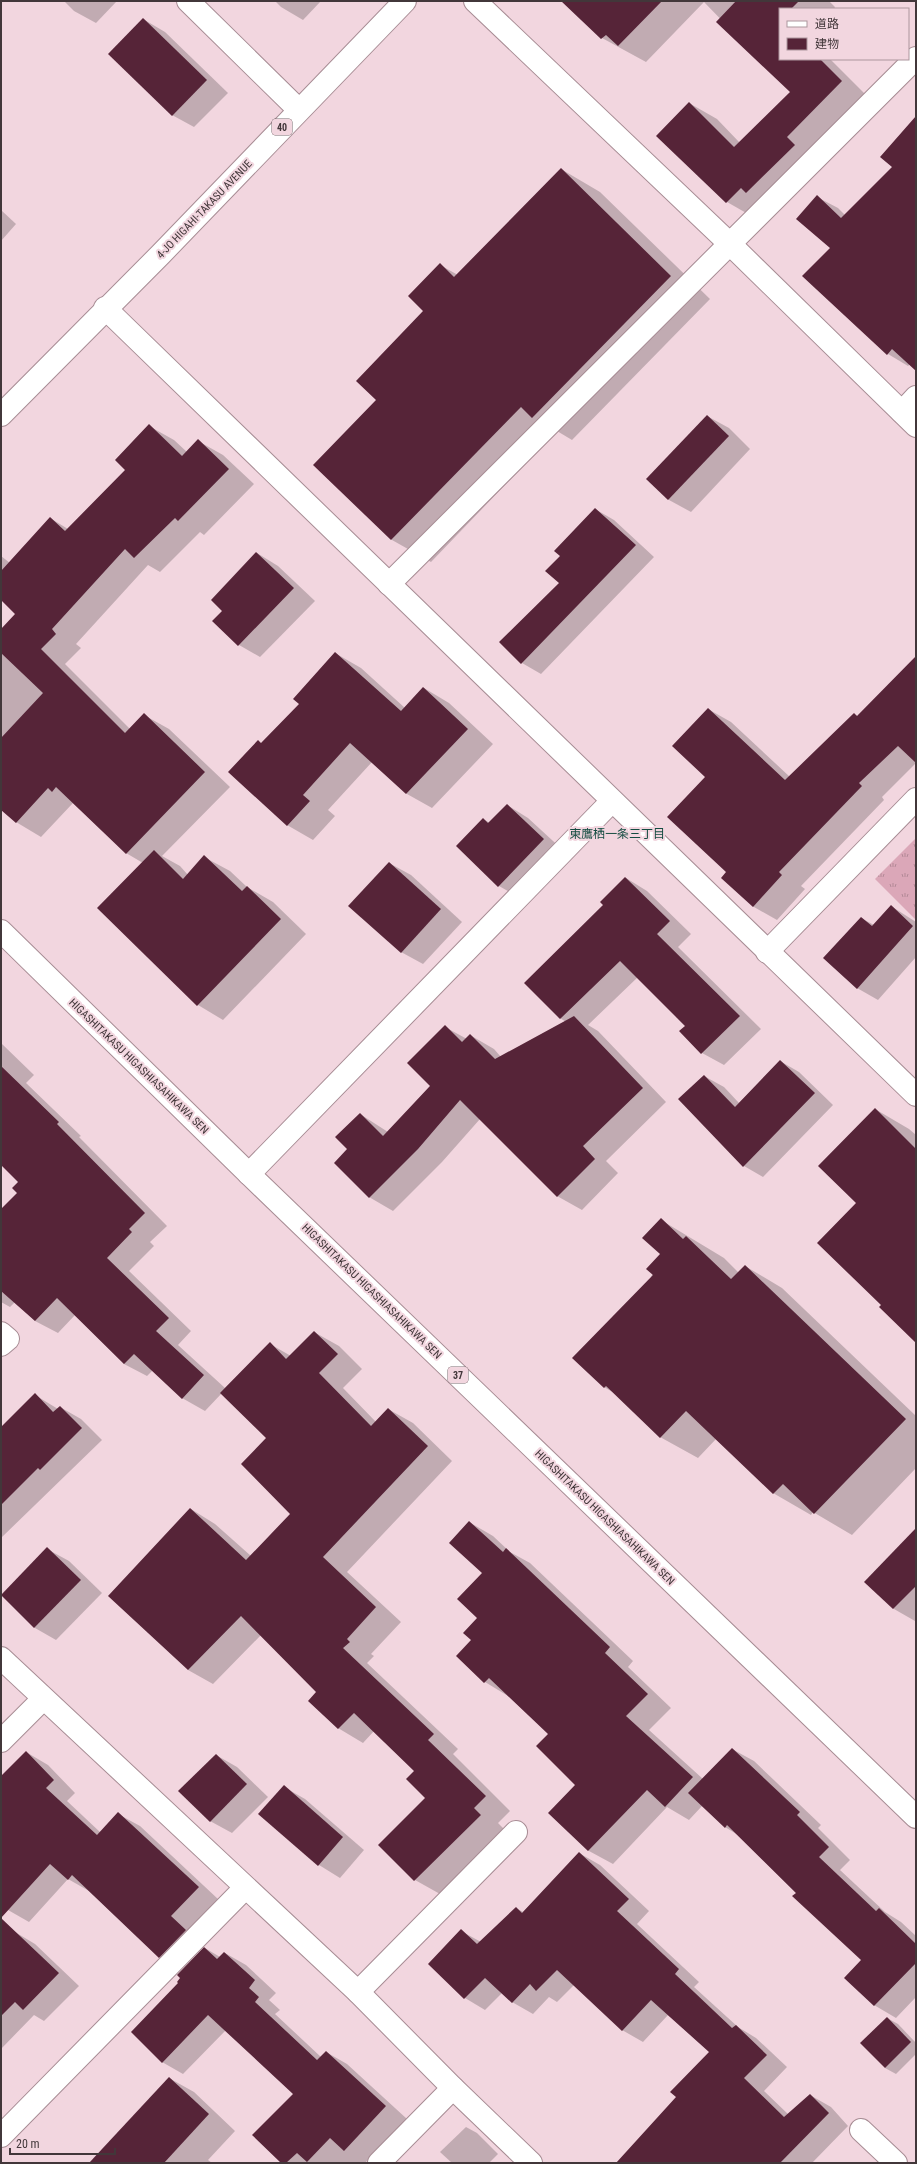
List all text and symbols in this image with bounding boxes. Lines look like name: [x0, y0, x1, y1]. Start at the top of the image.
legend: [779, 8, 909, 60]
text: 道路: [815, 17, 839, 31]
text: 建物: [815, 37, 839, 51]
road number: 40: [272, 119, 292, 135]
street label: 4-JO HIGAHI-TAKASU AVENUE: [154, 157, 255, 261]
district label: 東鷹栖一条三丁目: [569, 827, 665, 841]
street label: HIGASHITAKASU HIGASHIASAHIKAWA SEN: [66, 996, 211, 1137]
street label: HIGASHITAKASU HIGASHIASAHIKAWA SEN: [299, 1221, 444, 1362]
road number: 37: [448, 1367, 468, 1383]
street label: HIGASHITAKASU HIGASHIASAHIKAWA SEN: [532, 1447, 677, 1588]
scale bar: [10, 2130, 115, 2156]
text: 20 m: [16, 2137, 40, 2151]

